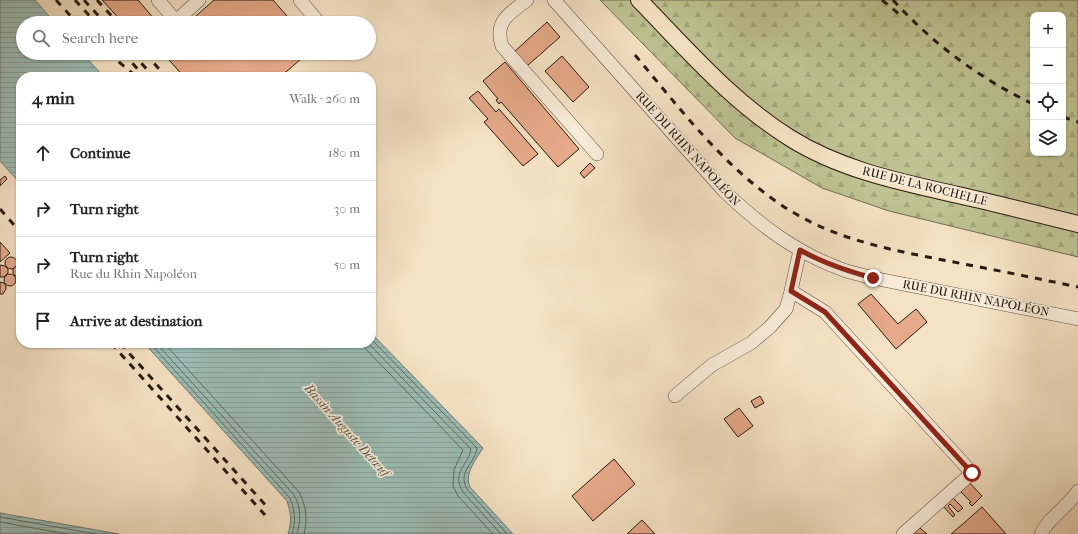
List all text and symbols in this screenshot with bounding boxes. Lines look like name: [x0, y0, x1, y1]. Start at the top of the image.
map controls: [1030, 12, 1066, 156]
button: +: [1030, 12, 1066, 48]
search box: [16, 16, 376, 60]
icon: search: [30, 27, 52, 49]
text: Search here: [62, 29, 138, 47]
button: −: [1030, 48, 1066, 84]
button: locate: [1030, 84, 1066, 120]
text: 4 min: [32, 88, 75, 108]
street label: RUE DU RHIN NAPOLÉON: [633, 88, 744, 209]
text: Walk · 260 m: [289, 91, 360, 106]
button: layers: [1030, 120, 1066, 156]
icon: ahead: [32, 142, 54, 164]
text: Continue: [70, 144, 130, 162]
text: 180 m: [328, 145, 360, 160]
street label: RUE DE LA ROCHELLE: [861, 164, 989, 208]
icon: right: [32, 198, 54, 220]
text: Turn right: [70, 200, 139, 218]
text: 30 m: [334, 201, 360, 216]
text: Turn right: [70, 248, 139, 266]
icon: right: [32, 254, 54, 276]
text: 50 m: [334, 257, 360, 272]
text: Rue du Rhin Napoléon: [70, 266, 197, 281]
route end: [864, 269, 882, 287]
street label: RUE DU RHIN NAPOLÉON: [901, 276, 1051, 319]
icon: arrive: [32, 310, 54, 332]
text: Arrive at destination: [70, 312, 202, 330]
water label: Bassin Auguste Detœuf: [301, 380, 395, 482]
route start: [963, 464, 981, 482]

